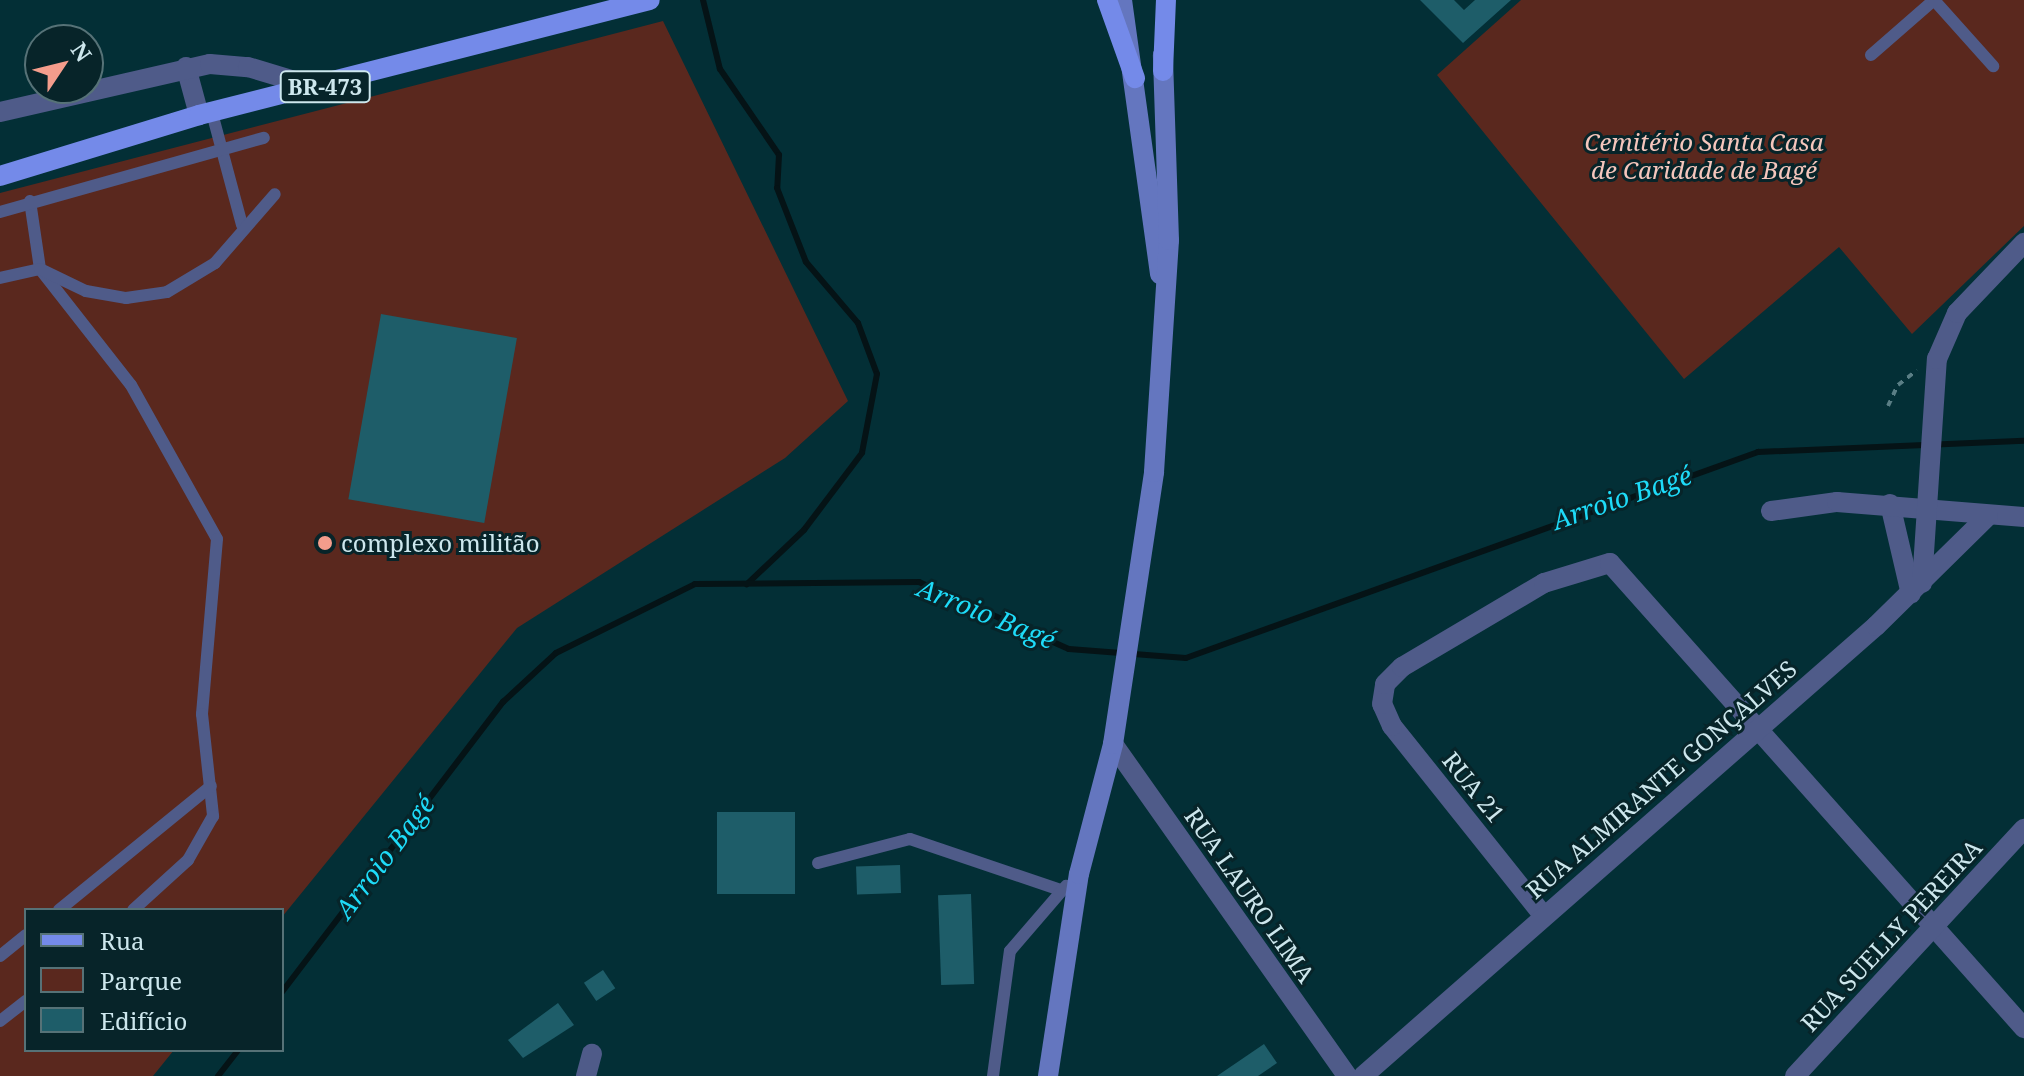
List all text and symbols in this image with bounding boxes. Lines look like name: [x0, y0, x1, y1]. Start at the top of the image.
north arrow: [24, 24, 104, 104]
text: N: [65, 36, 99, 67]
road number: BR-473: [279, 69, 371, 105]
park label: Cemitério Santa Casa de Caridade de Bagé: [1584, 128, 1824, 184]
water label: Arroio Bagé: [1548, 459, 1696, 537]
place label: complexo militão: [341, 529, 540, 557]
marker: complexo militão: [316, 534, 334, 552]
water label: Arroio Bagé: [912, 572, 1060, 656]
street label: RUA ALMIRANTE GONÇALVES: [1520, 654, 1802, 904]
street label: RUA 21: [1437, 746, 1511, 828]
water label: Arroio Bagé: [329, 789, 441, 925]
street label: RUA LAURO LIMA: [1179, 802, 1321, 988]
street label: RUA SUELLY PEREIRA: [1795, 833, 1987, 1037]
legend: [24, 908, 284, 1052]
text: Rua: [100, 924, 145, 957]
text: Parque: [100, 964, 182, 997]
text: Edifício: [100, 1004, 187, 1037]

